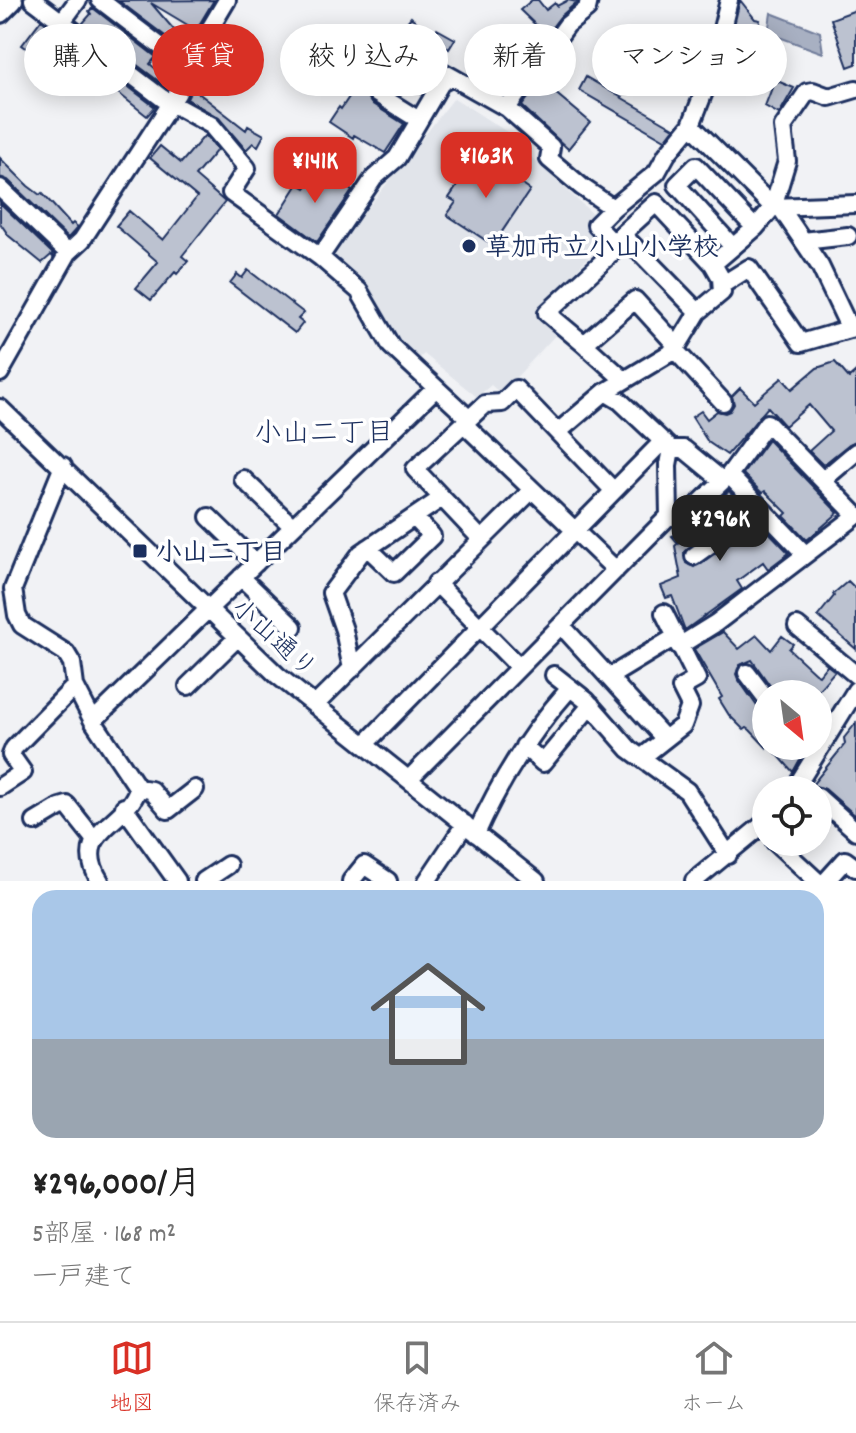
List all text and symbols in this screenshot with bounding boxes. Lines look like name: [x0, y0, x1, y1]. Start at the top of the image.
chip: 購入: [24, 24, 136, 96]
chip: 賃貸: [152, 24, 264, 96]
chip: 絞り込み: [280, 24, 448, 96]
chip: 新着: [464, 24, 576, 96]
chip: マンション: [592, 24, 787, 96]
pin: ¥163K: [430, 132, 542, 200]
pin: ¥141K: [259, 137, 371, 205]
text: ¥163K: [459, 139, 513, 176]
text: ¥141K: [292, 144, 338, 181]
place label: 草加市立小山小学校: [485, 231, 719, 268]
marker: 草加市立小山小学校: [460, 237, 478, 255]
district label: 小山二丁目: [254, 416, 394, 456]
pin: ¥296K: [664, 495, 776, 563]
text: ¥296K: [690, 502, 750, 539]
place label: 小山二丁目: [156, 536, 286, 573]
marker: 小山二丁目: [131, 542, 149, 560]
street label: 小山通り: [222, 591, 324, 688]
north arrow: [752, 680, 832, 760]
map controls: [752, 680, 832, 856]
button: locate: [752, 776, 832, 856]
icon: home: [356, 942, 500, 1086]
text: ¥296,000/月: [32, 1162, 201, 1211]
text: 5部屋 · 168 m²: [32, 1217, 176, 1254]
text: 一戸建て: [32, 1260, 136, 1297]
tab: 地図: [110, 1336, 154, 1421]
tab: 保存済み: [373, 1336, 461, 1421]
tab: ホーム: [681, 1336, 746, 1421]

